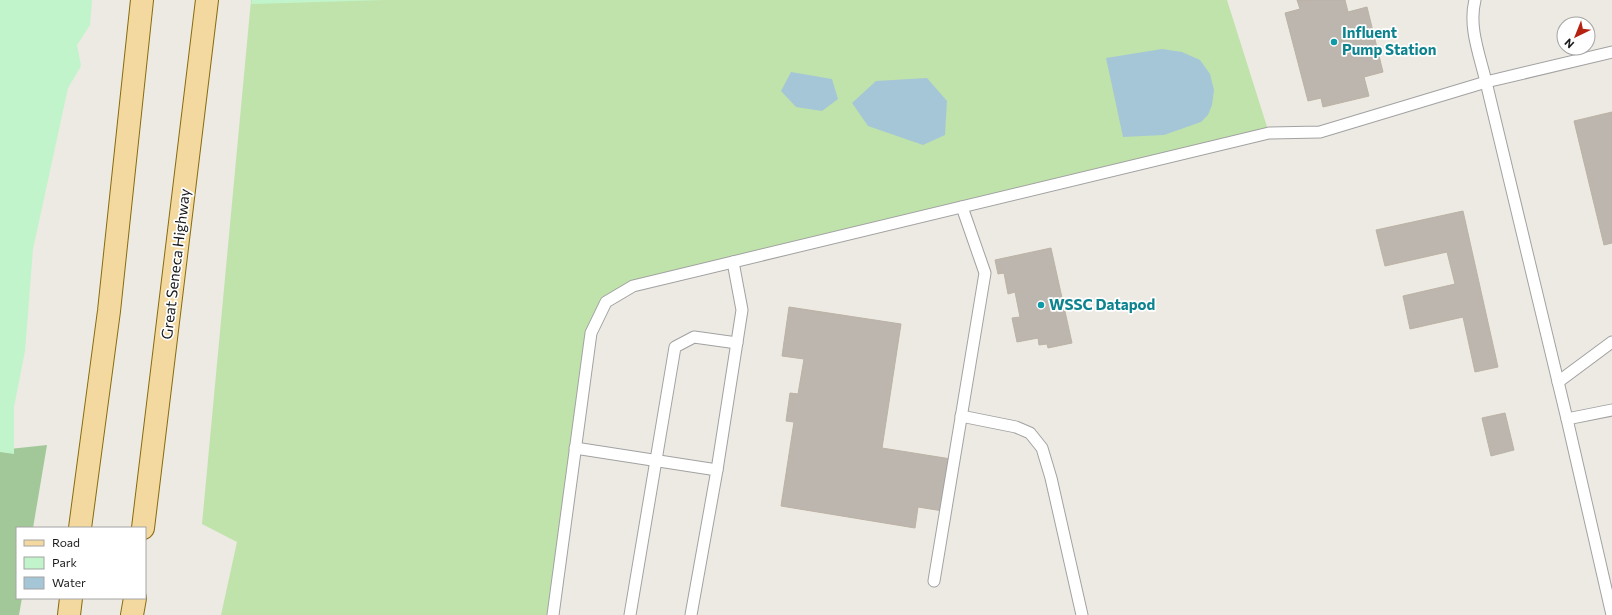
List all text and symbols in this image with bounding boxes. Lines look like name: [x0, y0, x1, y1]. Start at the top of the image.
north arrow: [1556, 16, 1596, 56]
place label: Influent Pump Station: [1342, 23, 1436, 58]
text: N: [1561, 36, 1576, 51]
marker: Influent Pump Station: [1329, 37, 1339, 47]
street label: Great Seneca Highway: [157, 187, 193, 340]
place label: WSSC Datapod: [1049, 295, 1155, 313]
marker: WSSC Datapod: [1036, 300, 1046, 310]
legend: [16, 527, 146, 599]
text: Road: [52, 535, 80, 549]
text: Park: [52, 555, 78, 569]
text: Water: [52, 575, 86, 589]

